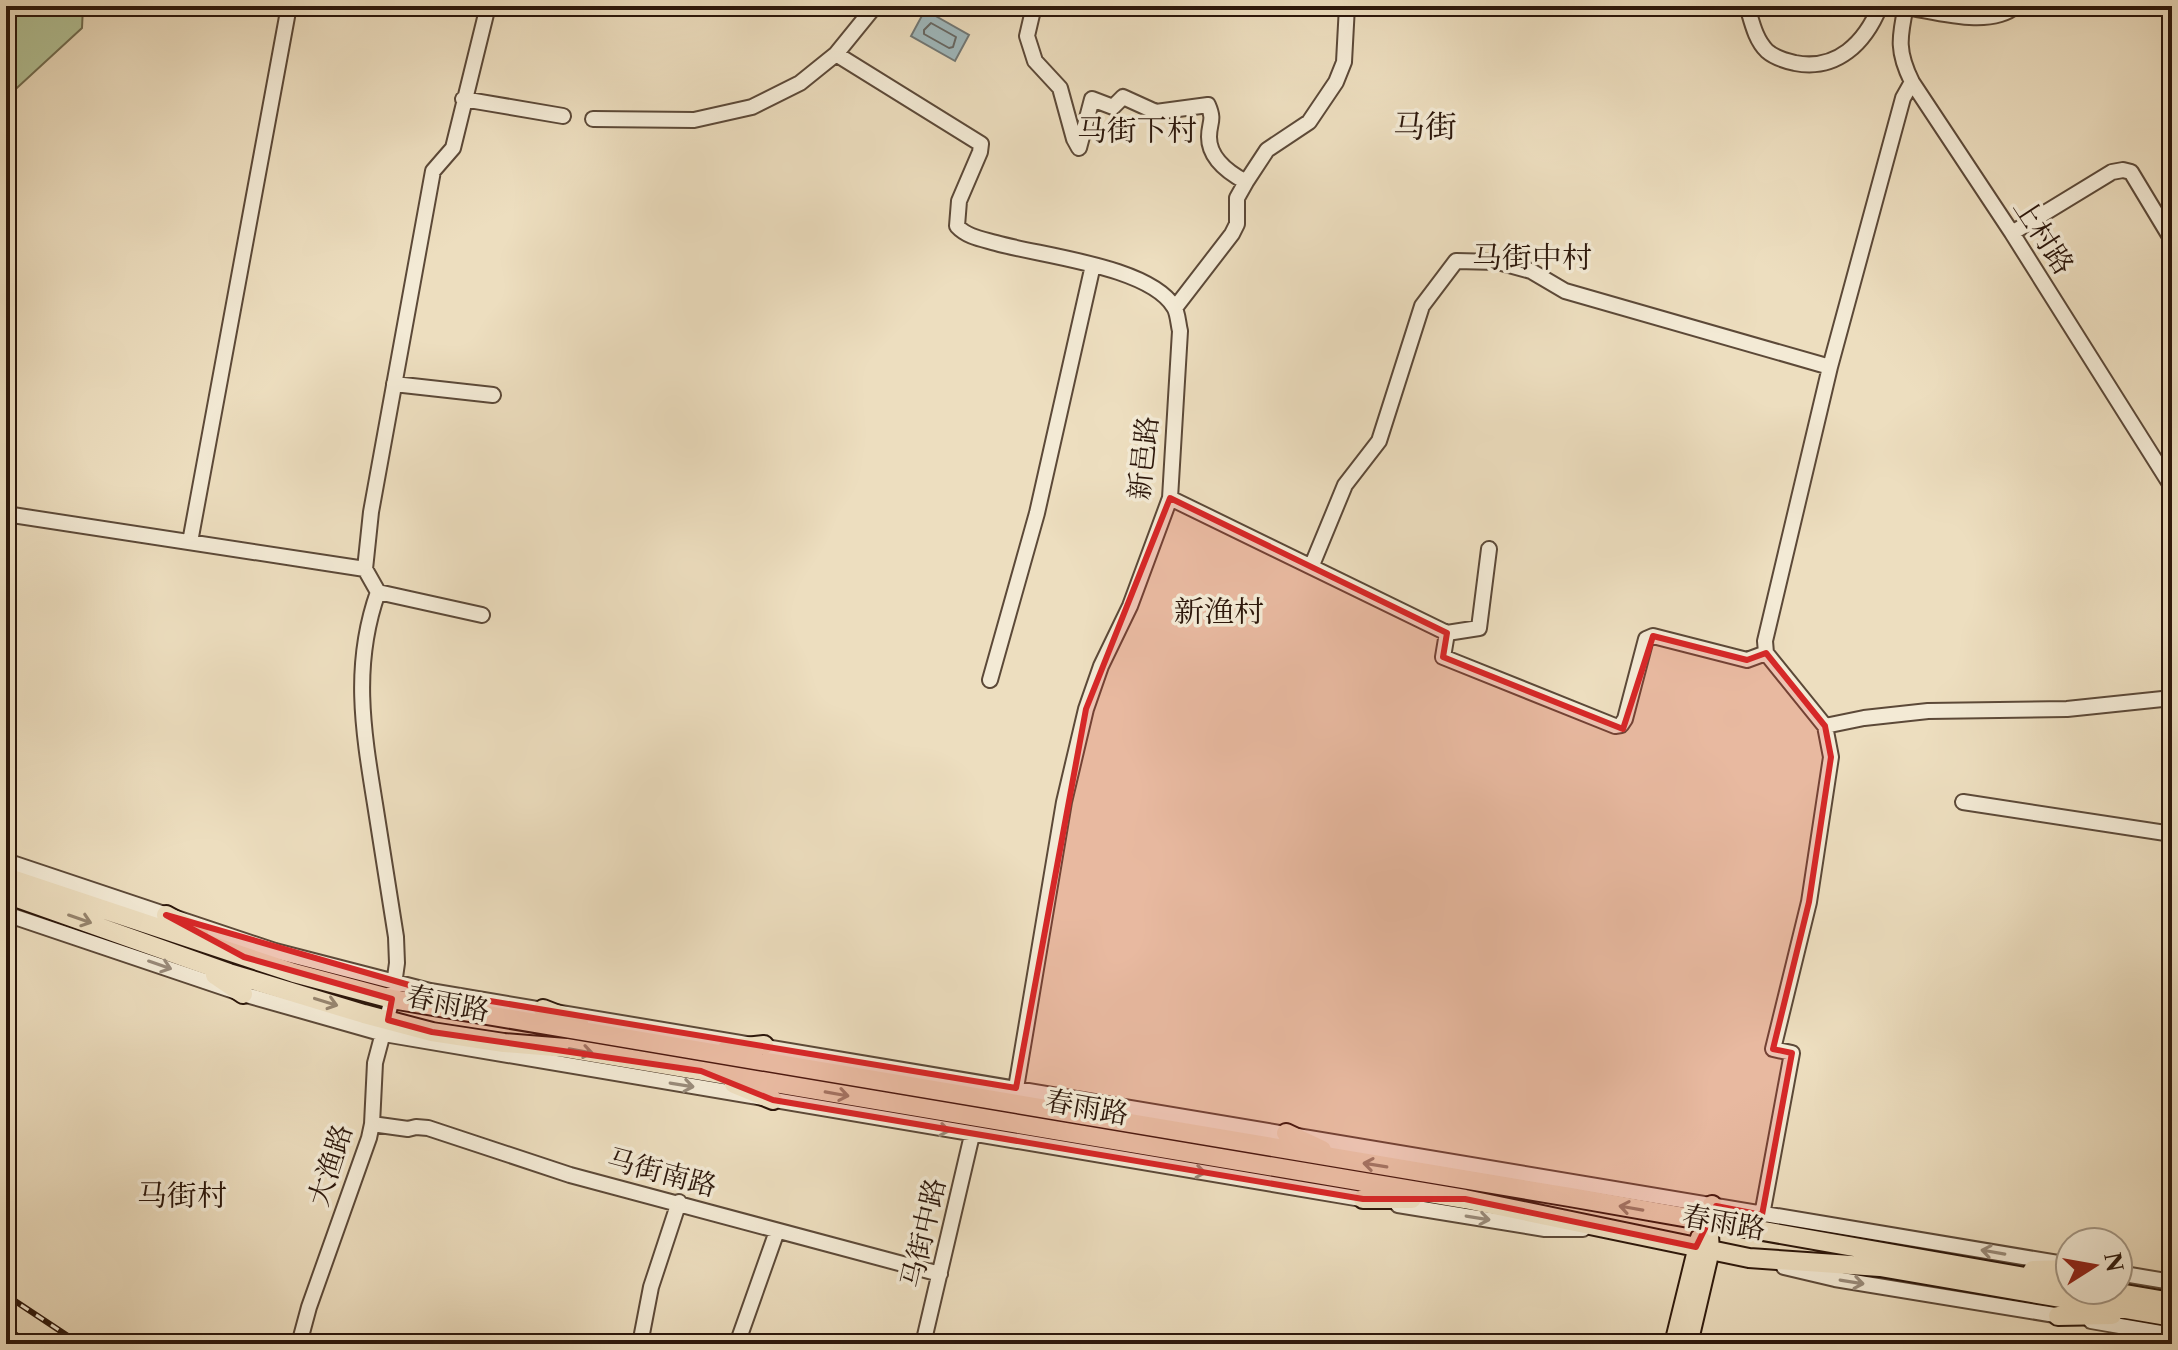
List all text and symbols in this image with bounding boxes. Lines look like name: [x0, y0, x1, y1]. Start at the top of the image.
district label: 马街: [1393, 107, 1457, 146]
district label: 马街下村: [1077, 112, 1197, 149]
street label: 上村路: [2007, 192, 2081, 280]
district label: 马街中村: [1472, 239, 1592, 276]
street label: 新邑路: [1122, 414, 1164, 502]
district label: 新渔村: [1174, 593, 1264, 630]
one-way arrow: [67, 913, 92, 928]
one-way arrow: [147, 959, 172, 974]
street label: 春雨路: [404, 978, 492, 1028]
one-way arrow: [313, 995, 339, 1010]
one-way arrow: [568, 1044, 593, 1059]
one-way arrow: [668, 1078, 694, 1093]
street label: 春雨路: [1043, 1083, 1131, 1131]
one-way arrow: [824, 1087, 849, 1102]
street label: 大渔路: [301, 1120, 359, 1210]
one-way arrow: [925, 1122, 950, 1137]
street label: 马街南路: [604, 1141, 720, 1203]
one-way arrow: [1363, 1156, 1388, 1171]
one-way arrow: [1181, 1165, 1206, 1180]
street label: 马街中路: [894, 1175, 952, 1291]
district label: 马街村: [137, 1177, 227, 1214]
street label: 春雨路: [1680, 1198, 1768, 1246]
one-way arrow: [1619, 1199, 1645, 1214]
one-way arrow: [1465, 1211, 1491, 1226]
north arrow: [2054, 1226, 2134, 1306]
one-way arrow: [1981, 1244, 2006, 1259]
text: N: [2098, 1250, 2128, 1274]
one-way arrow: [1839, 1276, 1864, 1291]

